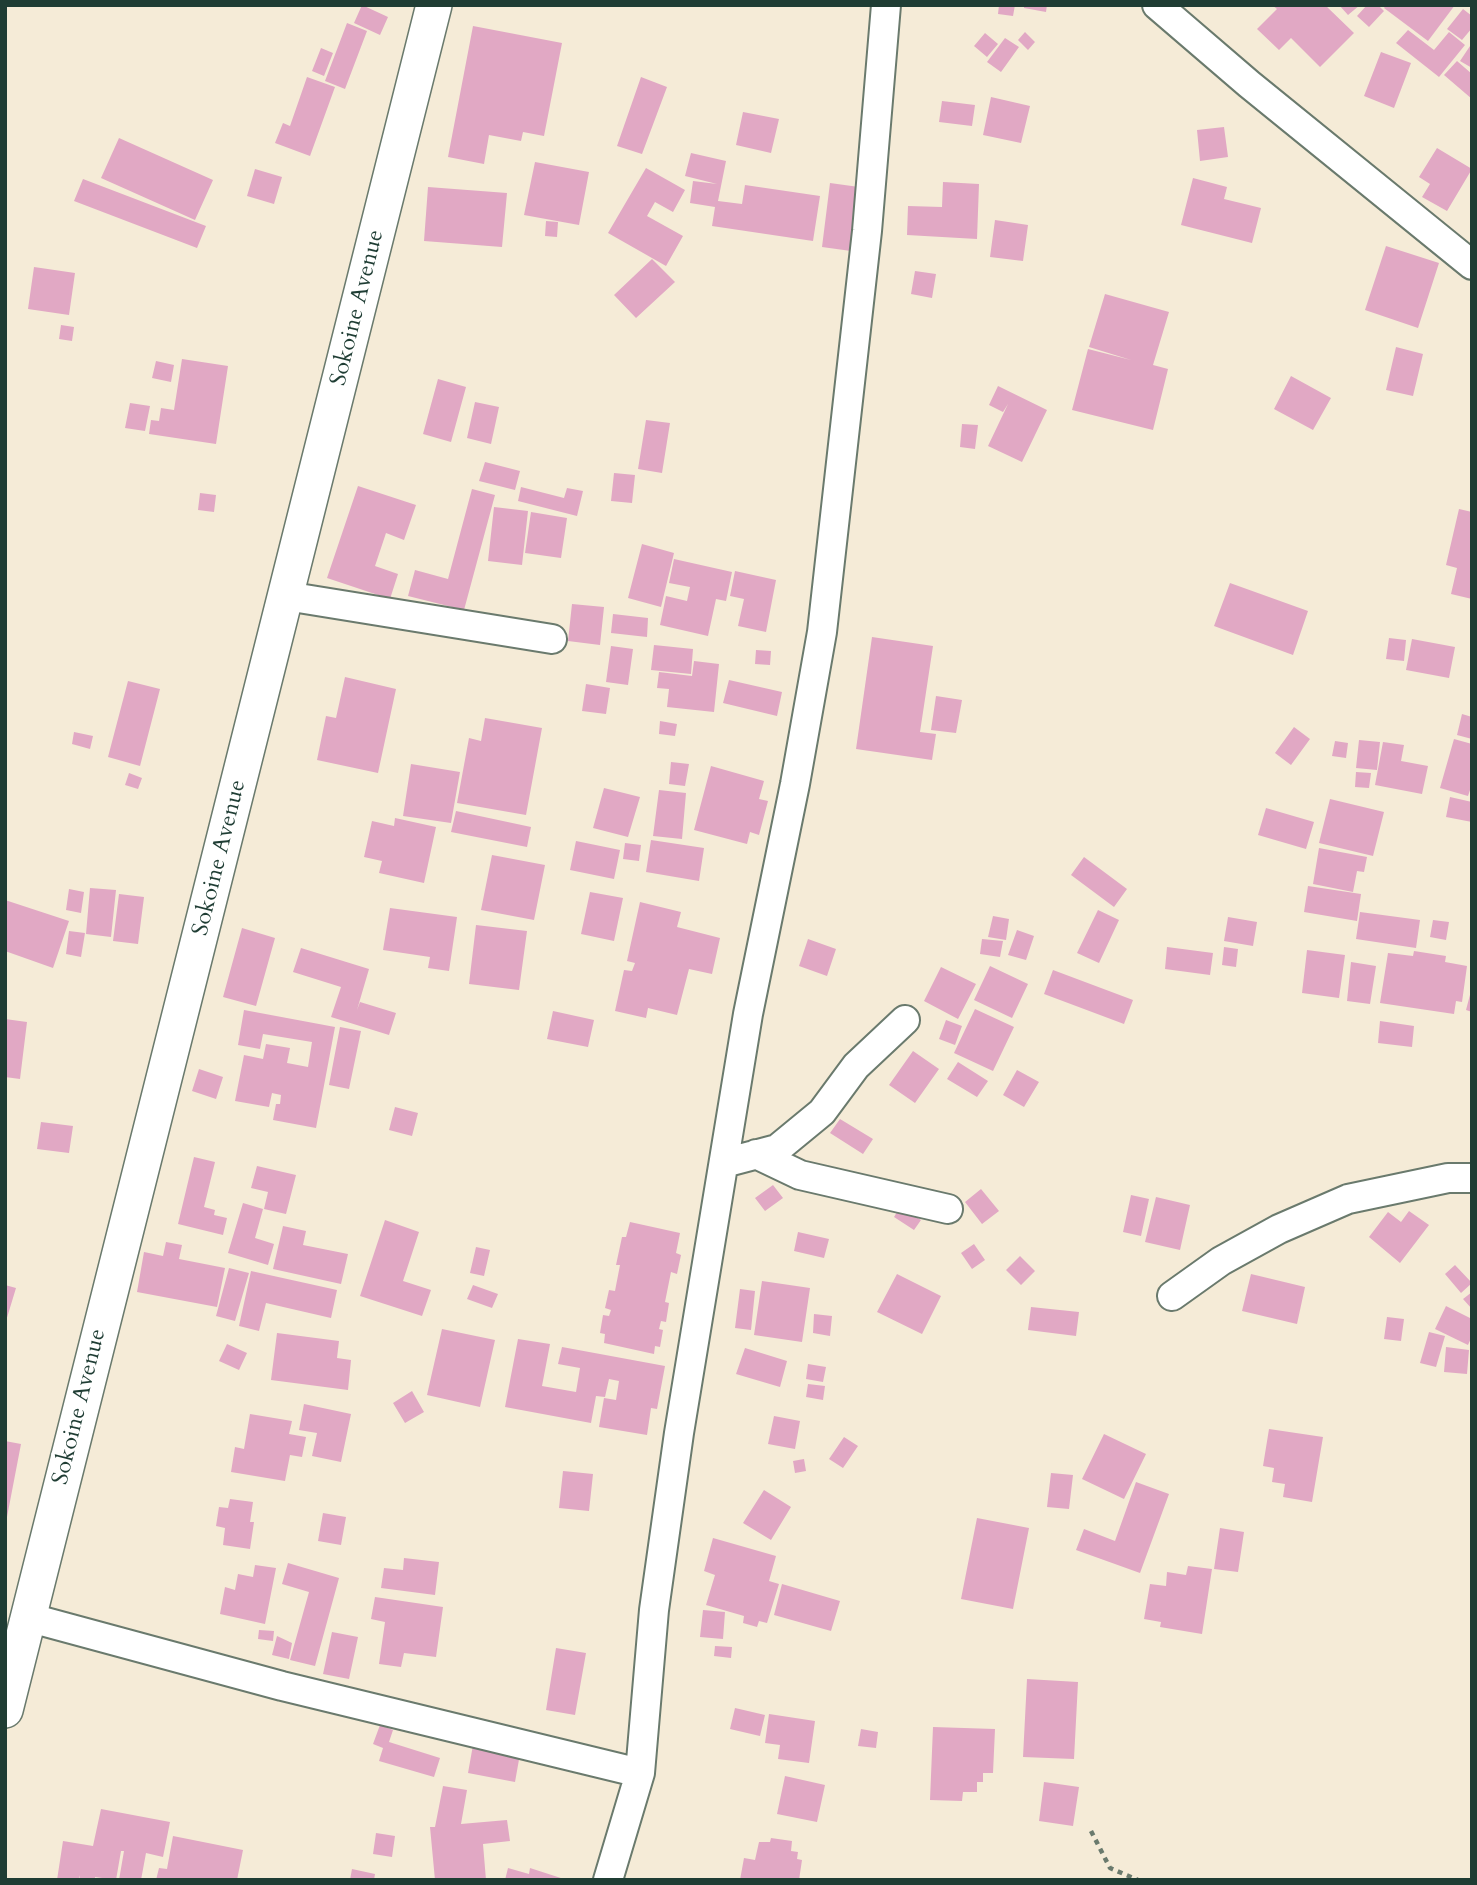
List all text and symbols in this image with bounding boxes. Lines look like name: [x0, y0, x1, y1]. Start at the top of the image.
street label: Sokoine Avenue: [325, 227, 391, 389]
street label: Sokoine Avenue: [187, 777, 253, 939]
street label: Sokoine Avenue: [47, 1326, 113, 1488]

